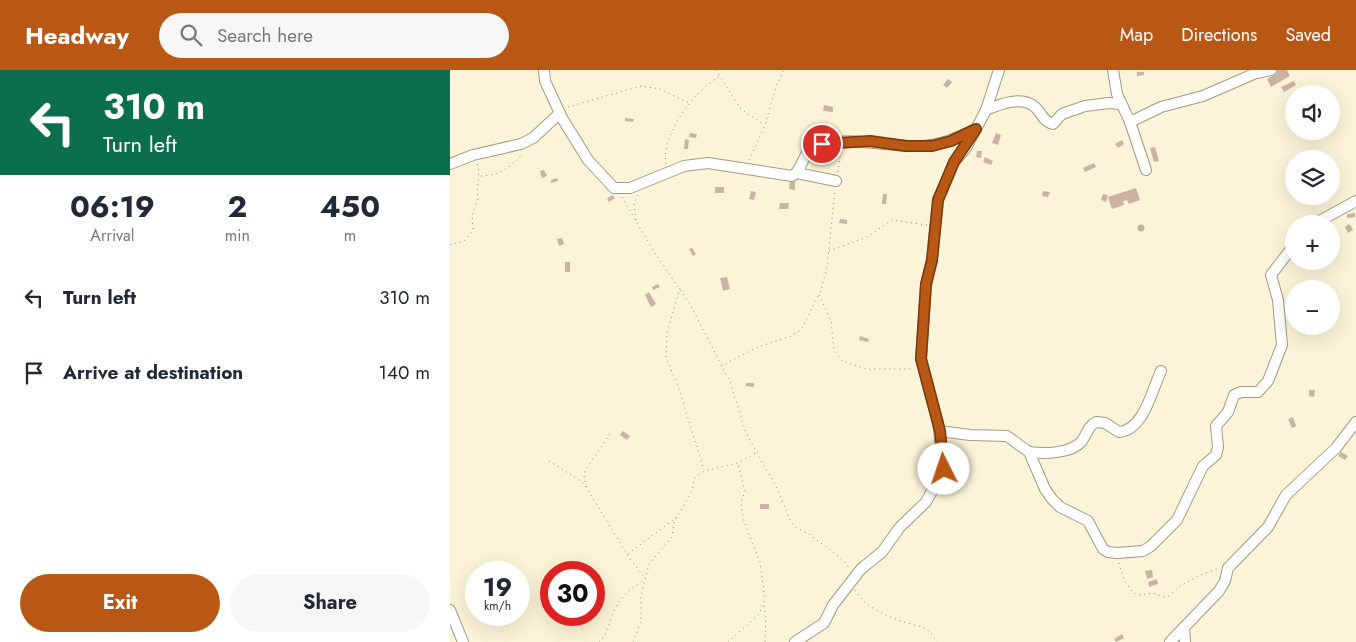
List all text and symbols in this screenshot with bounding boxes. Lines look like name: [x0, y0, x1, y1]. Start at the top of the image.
search box: [159, 13, 509, 58]
text: Headway: [25, 18, 129, 53]
icon: search: [177, 21, 205, 49]
text: Search here: [217, 22, 313, 49]
text: Map: [1120, 22, 1153, 48]
text: Directions: [1181, 22, 1257, 48]
text: Saved: [1285, 22, 1331, 48]
text: 310 m: [103, 82, 205, 132]
map controls: [1285, 85, 1340, 335]
button: sound: [1285, 85, 1340, 140]
icon: left: [20, 90, 85, 155]
pin: [801, 123, 843, 165]
text: Turn left: [103, 128, 177, 160]
icon: arrive: [808, 130, 836, 158]
button: layers: [1285, 150, 1340, 205]
text: 06:19: [70, 185, 155, 228]
text: 2: [228, 185, 247, 228]
text: 450: [320, 185, 380, 228]
button: +: [1285, 215, 1340, 270]
text: Arrival: [90, 224, 134, 247]
text: min: [225, 224, 250, 247]
text: m: [344, 224, 356, 247]
button: −: [1285, 280, 1340, 335]
icon: left: [20, 284, 48, 312]
text: Turn left: [63, 284, 136, 311]
text: 310 m: [379, 284, 430, 311]
icon: arrive: [20, 359, 48, 387]
text: Arrive at destination: [63, 359, 243, 386]
text: 140 m: [378, 359, 430, 386]
position arrow: [917, 442, 969, 494]
speed limit sign: 30: [540, 561, 605, 626]
text: 19: [483, 569, 512, 605]
button: Exit: [20, 574, 220, 632]
button: Share: [230, 574, 430, 632]
text: km/h: [484, 597, 511, 615]

